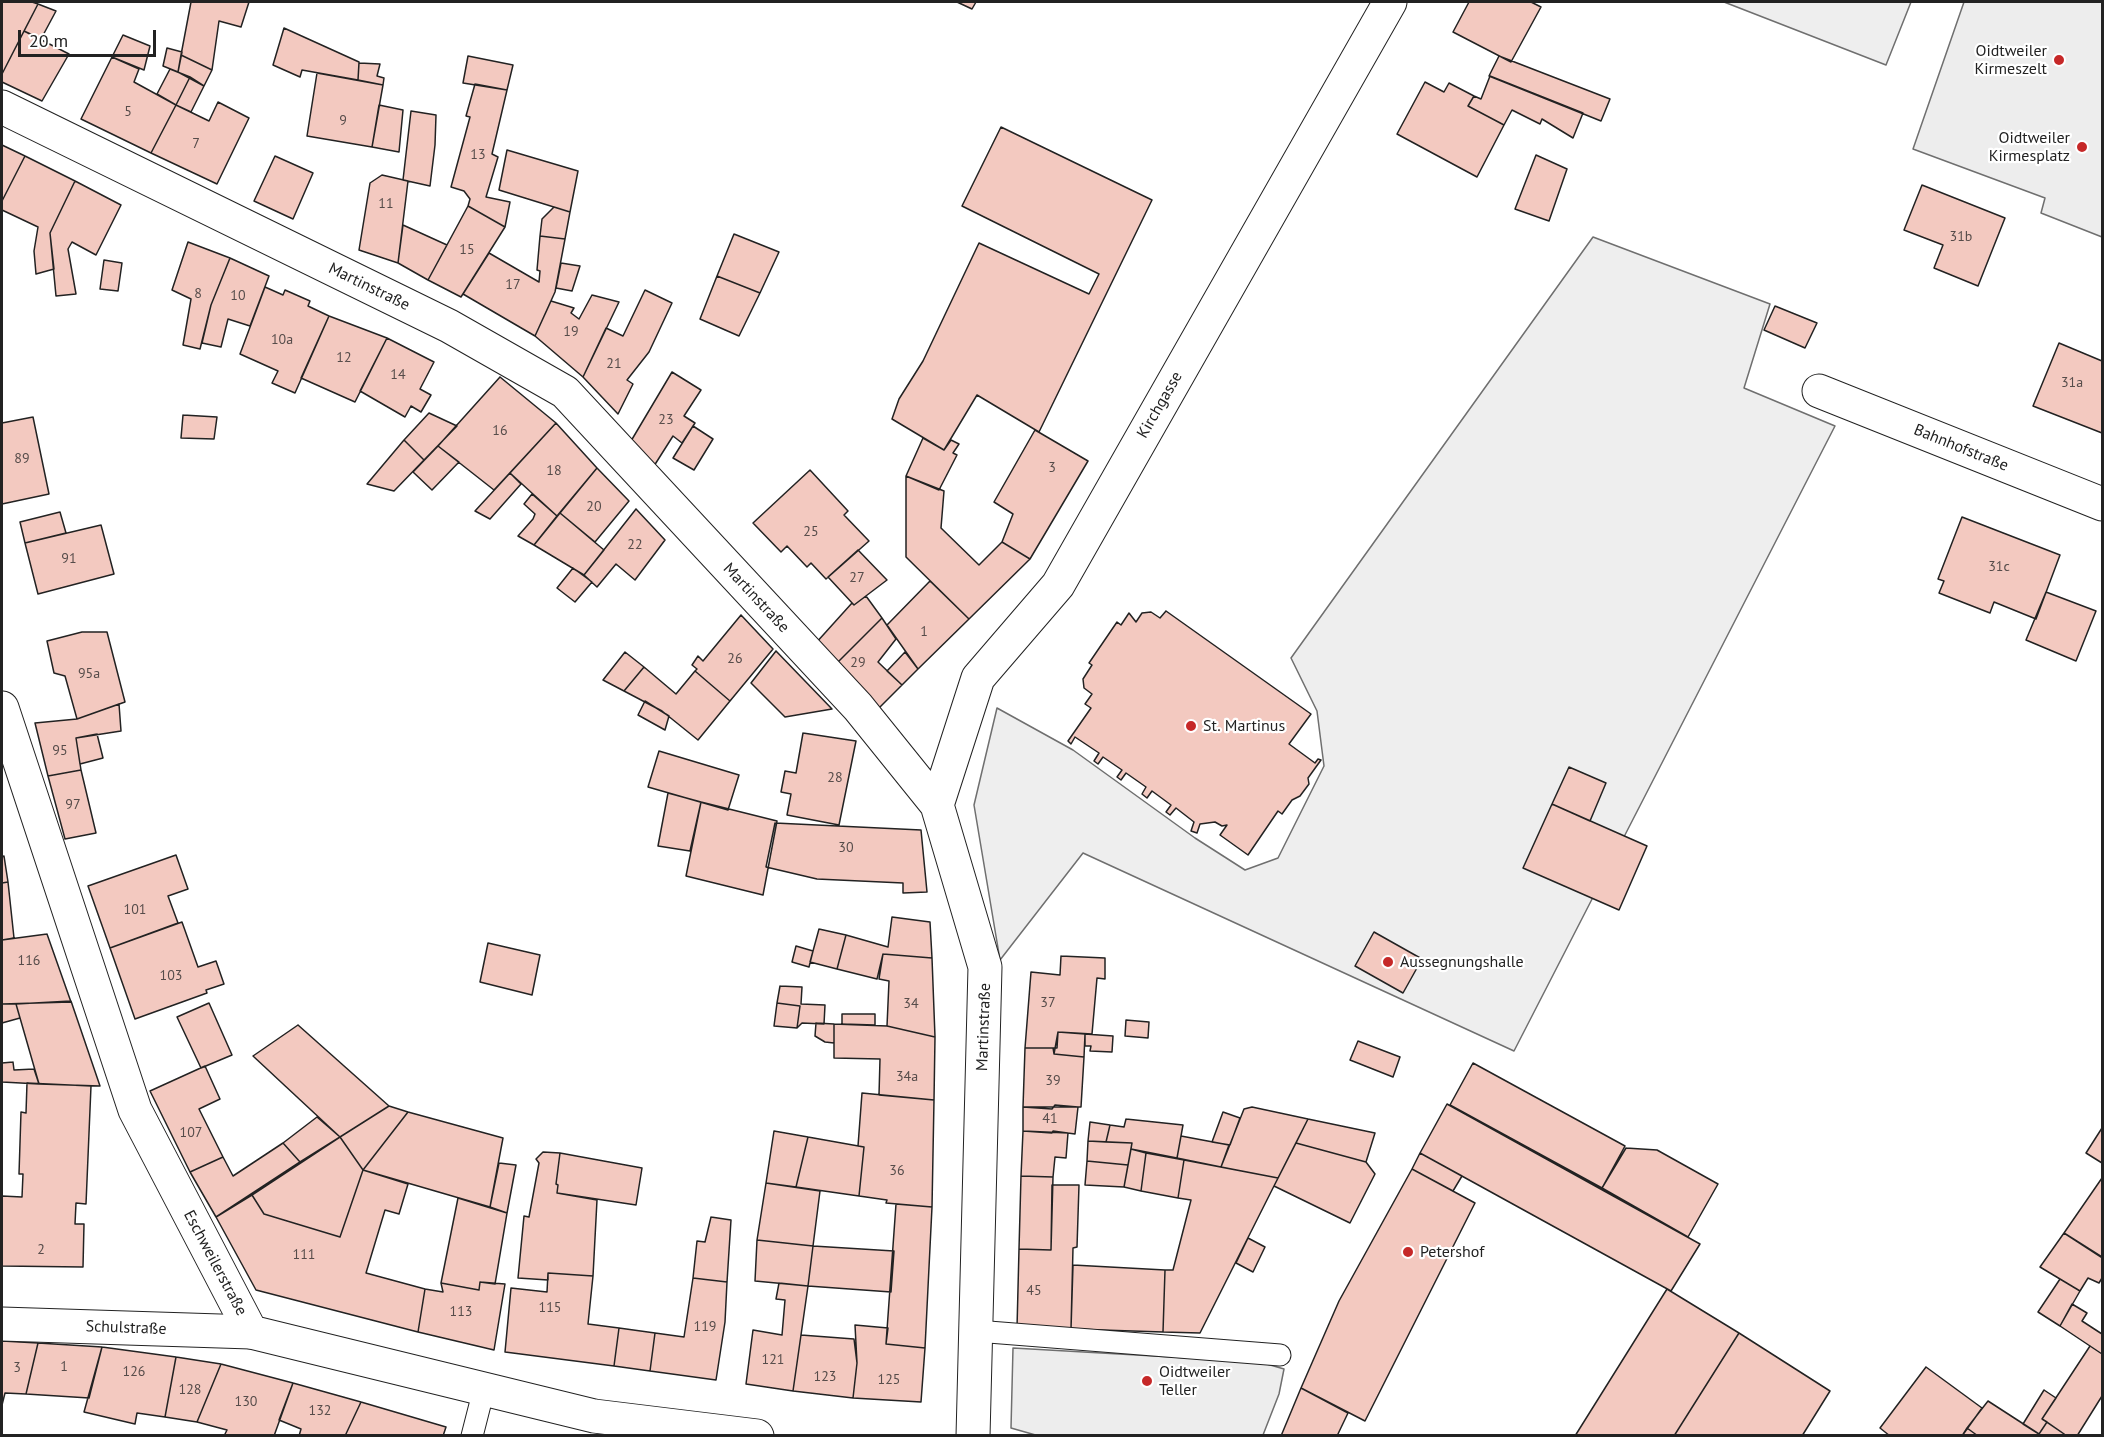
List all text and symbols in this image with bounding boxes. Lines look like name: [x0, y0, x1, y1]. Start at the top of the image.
scale bar: [21, 18, 159, 56]
text: 20 m: [29, 29, 68, 52]
place label: Oidtweiler Kirmeszelt: [1975, 41, 2047, 79]
marker: Oidtweiler Kirmeszelt: [2052, 53, 2066, 67]
house number: 5: [124, 104, 132, 120]
house number: 9: [339, 113, 347, 129]
place label: Oidtweiler Kirmesplatz: [1989, 128, 2070, 166]
house number: 7: [192, 136, 200, 152]
marker: Oidtweiler Kirmesplatz: [2075, 140, 2089, 154]
house number: 13: [470, 147, 486, 163]
house number: 11: [378, 196, 394, 212]
house number: 31b: [1950, 229, 1972, 245]
house number: 15: [459, 242, 475, 258]
street label: Martinstraße: [325, 259, 413, 315]
house number: 17: [505, 277, 521, 293]
house number: 8: [194, 286, 202, 302]
house number: 10: [230, 288, 246, 304]
house number: 19: [563, 324, 579, 340]
house number: 10a: [271, 332, 293, 348]
house number: 12: [336, 350, 352, 366]
house number: 21: [606, 356, 622, 372]
house number: 14: [390, 367, 406, 383]
street label: Kirchgasse: [1133, 368, 1187, 442]
house number: 31a: [2061, 375, 2083, 391]
house number: 23: [658, 412, 674, 428]
street label: Bahnhofstraße: [1911, 420, 2011, 476]
house number: 16: [492, 423, 508, 439]
house number: 89: [14, 451, 30, 467]
house number: 3: [1048, 460, 1056, 476]
house number: 18: [546, 463, 562, 479]
house number: 20: [586, 499, 602, 515]
house number: 25: [803, 524, 819, 540]
house number: 22: [627, 537, 643, 553]
house number: 91: [61, 551, 77, 567]
street label: Martinstraße: [719, 559, 793, 637]
house number: 31c: [1988, 559, 2010, 575]
house number: 27: [849, 570, 865, 586]
house number: 1: [920, 624, 928, 640]
house number: 26: [727, 651, 743, 667]
house number: 29: [850, 655, 866, 671]
house number: 95a: [78, 666, 100, 682]
place label: St. Martinus: [1203, 716, 1285, 736]
marker: St. Martinus: [1184, 719, 1198, 733]
house number: 95: [52, 743, 68, 759]
house number: 28: [827, 770, 843, 786]
house number: 97: [65, 797, 81, 813]
house number: 30: [838, 840, 854, 856]
house number: 101: [124, 902, 146, 918]
place label: Aussegnungshalle: [1400, 952, 1524, 972]
house number: 116: [18, 953, 40, 969]
marker: Aussegnungshalle: [1381, 955, 1395, 969]
house number: 103: [160, 968, 182, 984]
street label: Martinstraße: [973, 983, 995, 1071]
house number: 37: [1040, 995, 1056, 1011]
house number: 34: [903, 996, 919, 1012]
house number: 34a: [896, 1069, 918, 1085]
house number: 39: [1045, 1073, 1061, 1089]
house number: 41: [1042, 1111, 1058, 1127]
house number: 107: [180, 1125, 202, 1141]
house number: 36: [889, 1163, 905, 1179]
street label: Eschweilerstraße: [179, 1207, 251, 1319]
house number: 2: [37, 1242, 45, 1258]
place label: Petershof: [1420, 1242, 1484, 1262]
marker: Petershof: [1401, 1245, 1415, 1259]
house number: 111: [293, 1247, 315, 1263]
house number: 45: [1026, 1283, 1042, 1299]
house number: 115: [539, 1300, 561, 1316]
house number: 113: [450, 1304, 472, 1320]
street label: Schulstraße: [85, 1317, 167, 1339]
house number: 119: [694, 1319, 716, 1335]
house number: 121: [762, 1352, 784, 1368]
house number: 1: [60, 1359, 68, 1375]
house number: 3: [13, 1360, 21, 1376]
place label: Oidtweiler Teller: [1159, 1362, 1231, 1400]
house number: 126: [123, 1364, 145, 1380]
house number: 123: [814, 1369, 836, 1385]
house number: 125: [878, 1372, 900, 1388]
marker: Oidtweiler Teller: [1140, 1374, 1154, 1388]
house number: 128: [179, 1382, 201, 1398]
house number: 130: [235, 1394, 257, 1410]
house number: 132: [309, 1403, 331, 1419]

